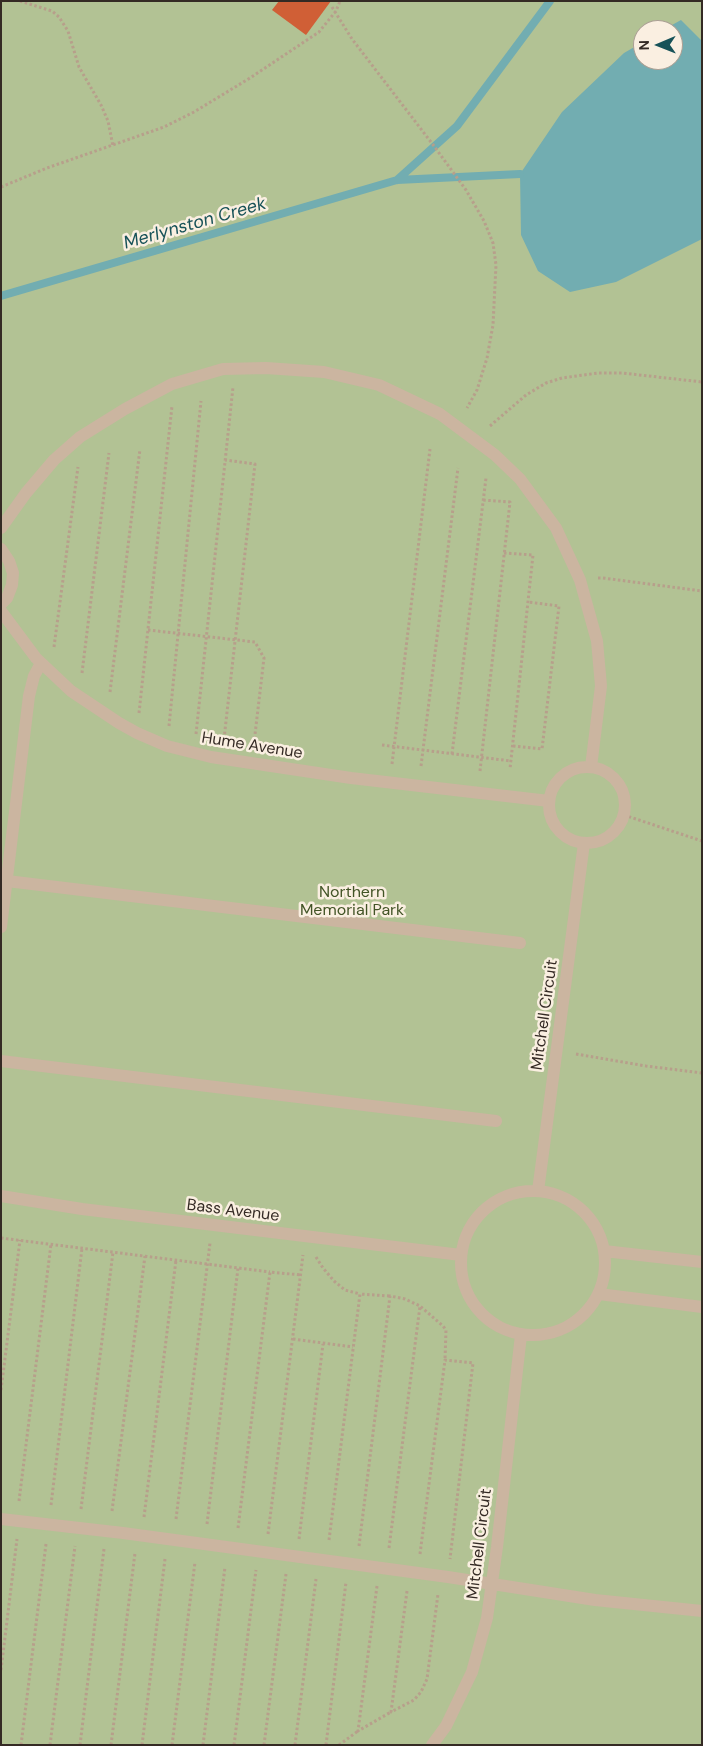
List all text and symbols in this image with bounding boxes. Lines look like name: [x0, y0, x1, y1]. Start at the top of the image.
north arrow: [633, 20, 683, 70]
text: N: [635, 40, 653, 51]
water label: Merlynston Creek: [121, 193, 269, 255]
street label: Hume Avenue: [200, 729, 304, 763]
park label: Northern Memorial Park: [300, 883, 404, 921]
street label: Mitchell Circuit: [528, 958, 562, 1072]
street label: Bass Avenue: [186, 1196, 280, 1226]
street label: Mitchell Circuit: [464, 1487, 496, 1601]

